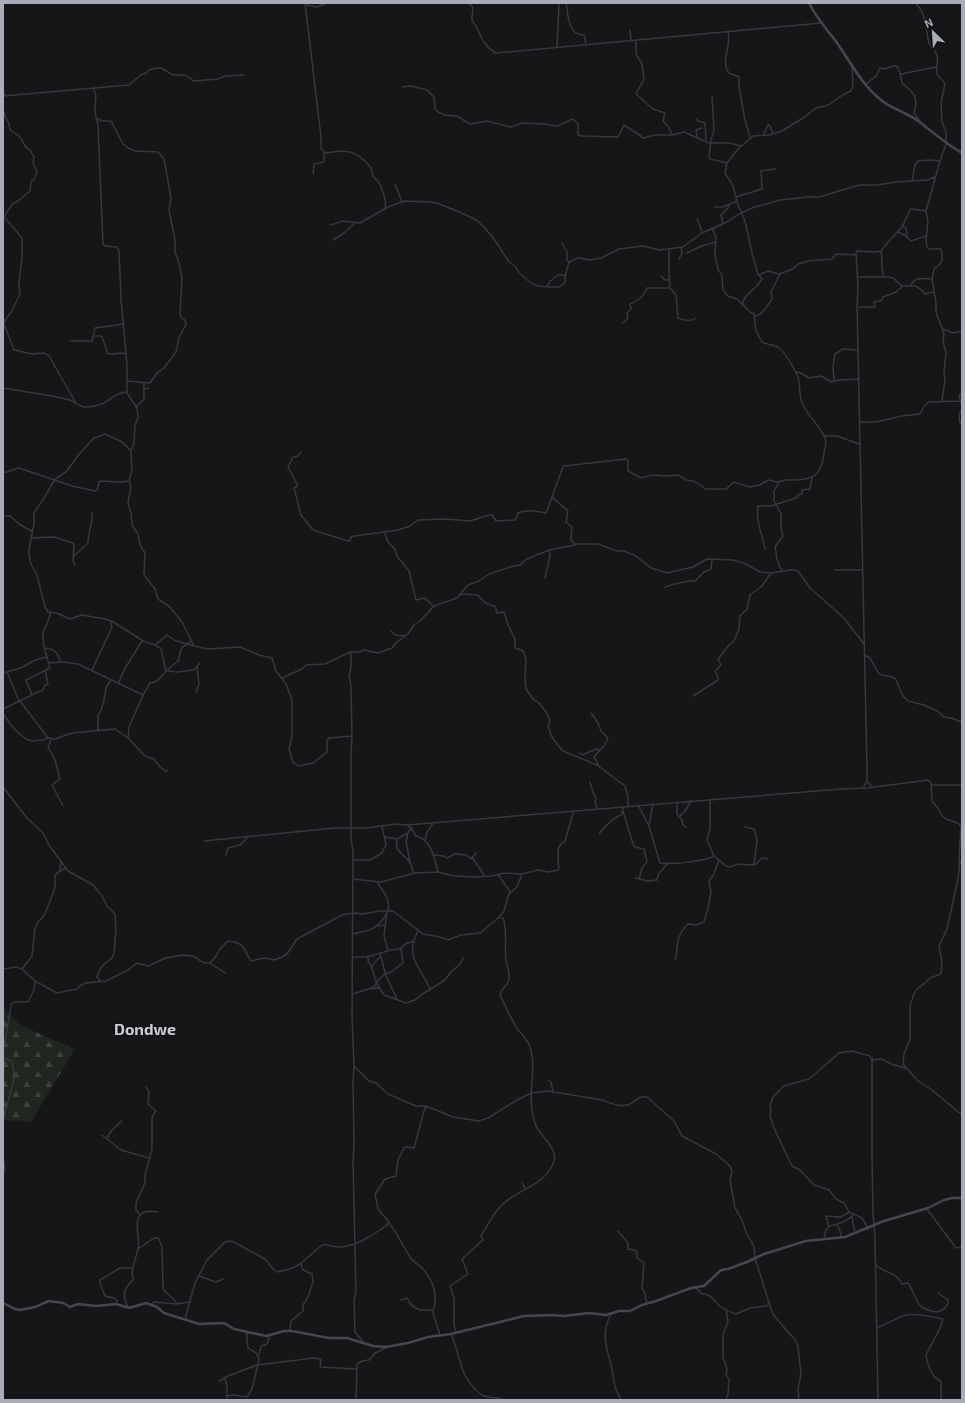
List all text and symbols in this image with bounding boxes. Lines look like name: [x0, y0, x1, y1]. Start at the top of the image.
north arrow: [913, 12, 953, 52]
text: N: [922, 15, 935, 30]
district label: Dondwe: [114, 1019, 176, 1038]

